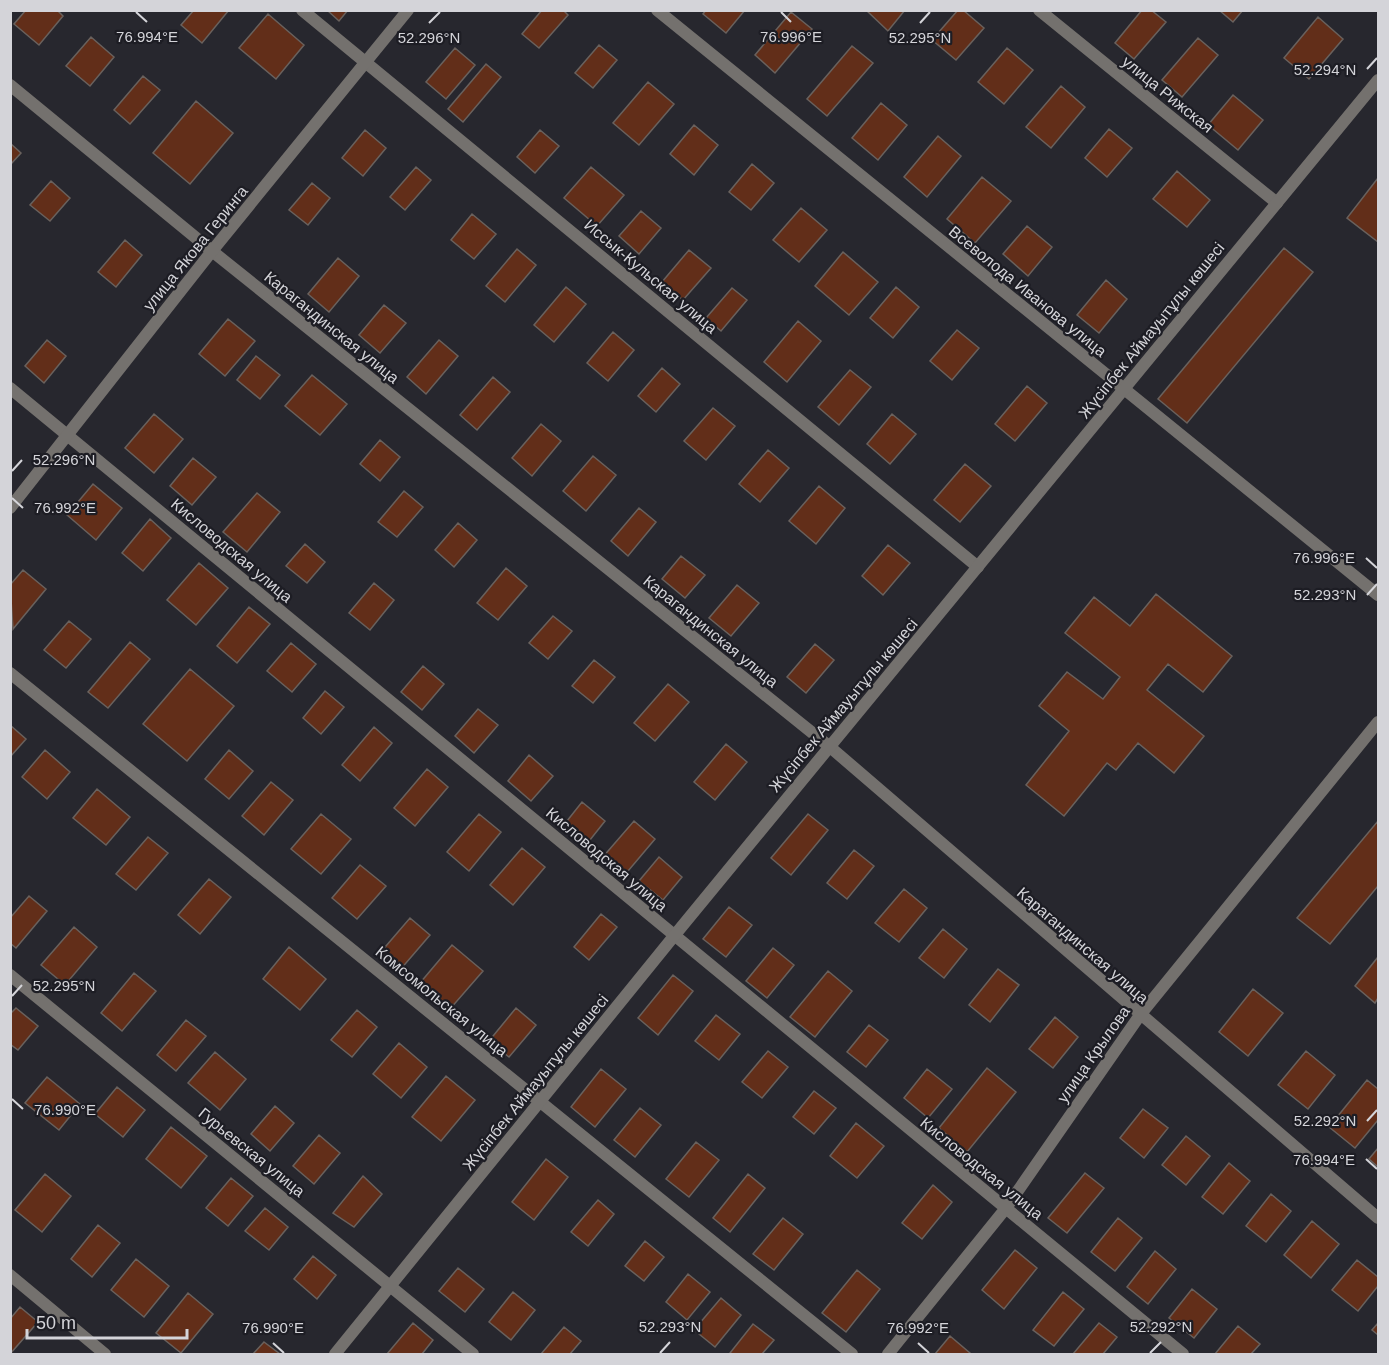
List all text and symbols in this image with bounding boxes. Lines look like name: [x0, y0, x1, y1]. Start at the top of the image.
text: 76.994°E: [116, 28, 178, 45]
text: 76.996°E: [760, 28, 822, 45]
text: 52.296°N: [398, 29, 460, 46]
text: 52.295°N: [889, 29, 951, 46]
street label: улица Рижская: [1119, 53, 1216, 136]
text: 52.294°N: [1294, 61, 1356, 78]
street label: улица Якова Геринга: [140, 183, 251, 314]
street label: Иссык-Кульская улица: [581, 216, 720, 337]
street label: Всеволода Иванова улица: [946, 223, 1110, 360]
street label: Жүсіпбек Аймауытұлы көшесі: [1075, 239, 1228, 422]
street label: Карагандинская улица: [261, 268, 402, 387]
text: 52.296°N: [33, 451, 95, 468]
street label: Кисловодская улица: [168, 495, 296, 606]
text: 76.992°E: [34, 499, 96, 516]
text: 76.996°E: [1293, 549, 1355, 566]
street label: Карагандинская улица: [640, 572, 781, 691]
text: 52.293°N: [1294, 586, 1356, 603]
street label: Жүсіпбек Аймауытұлы көшесі: [766, 615, 921, 795]
street label: Кисловодская улица: [543, 804, 671, 915]
street label: Карагандинская улица: [1014, 884, 1152, 1007]
street label: Комсомольская улица: [372, 943, 511, 1060]
text: 52.295°N: [33, 977, 95, 994]
street label: Жүсіпбек Аймауытұлы көшесі: [459, 991, 612, 1174]
street label: улица Крылова: [1054, 1003, 1133, 1106]
text: 76.990°E: [34, 1101, 96, 1118]
street label: Гурьевская улица: [195, 1104, 308, 1200]
text: 52.292°N: [1294, 1112, 1356, 1129]
street label: Кисловодская улица: [917, 1114, 1046, 1223]
text: 76.994°E: [1293, 1151, 1355, 1168]
scale bar: [27, 1302, 188, 1340]
text: 50 m: [36, 1313, 76, 1333]
text: 52.293°N: [639, 1318, 701, 1335]
text: 52.292°N: [1130, 1318, 1192, 1335]
text: 76.990°E: [242, 1319, 304, 1336]
text: 76.992°E: [887, 1319, 949, 1336]

